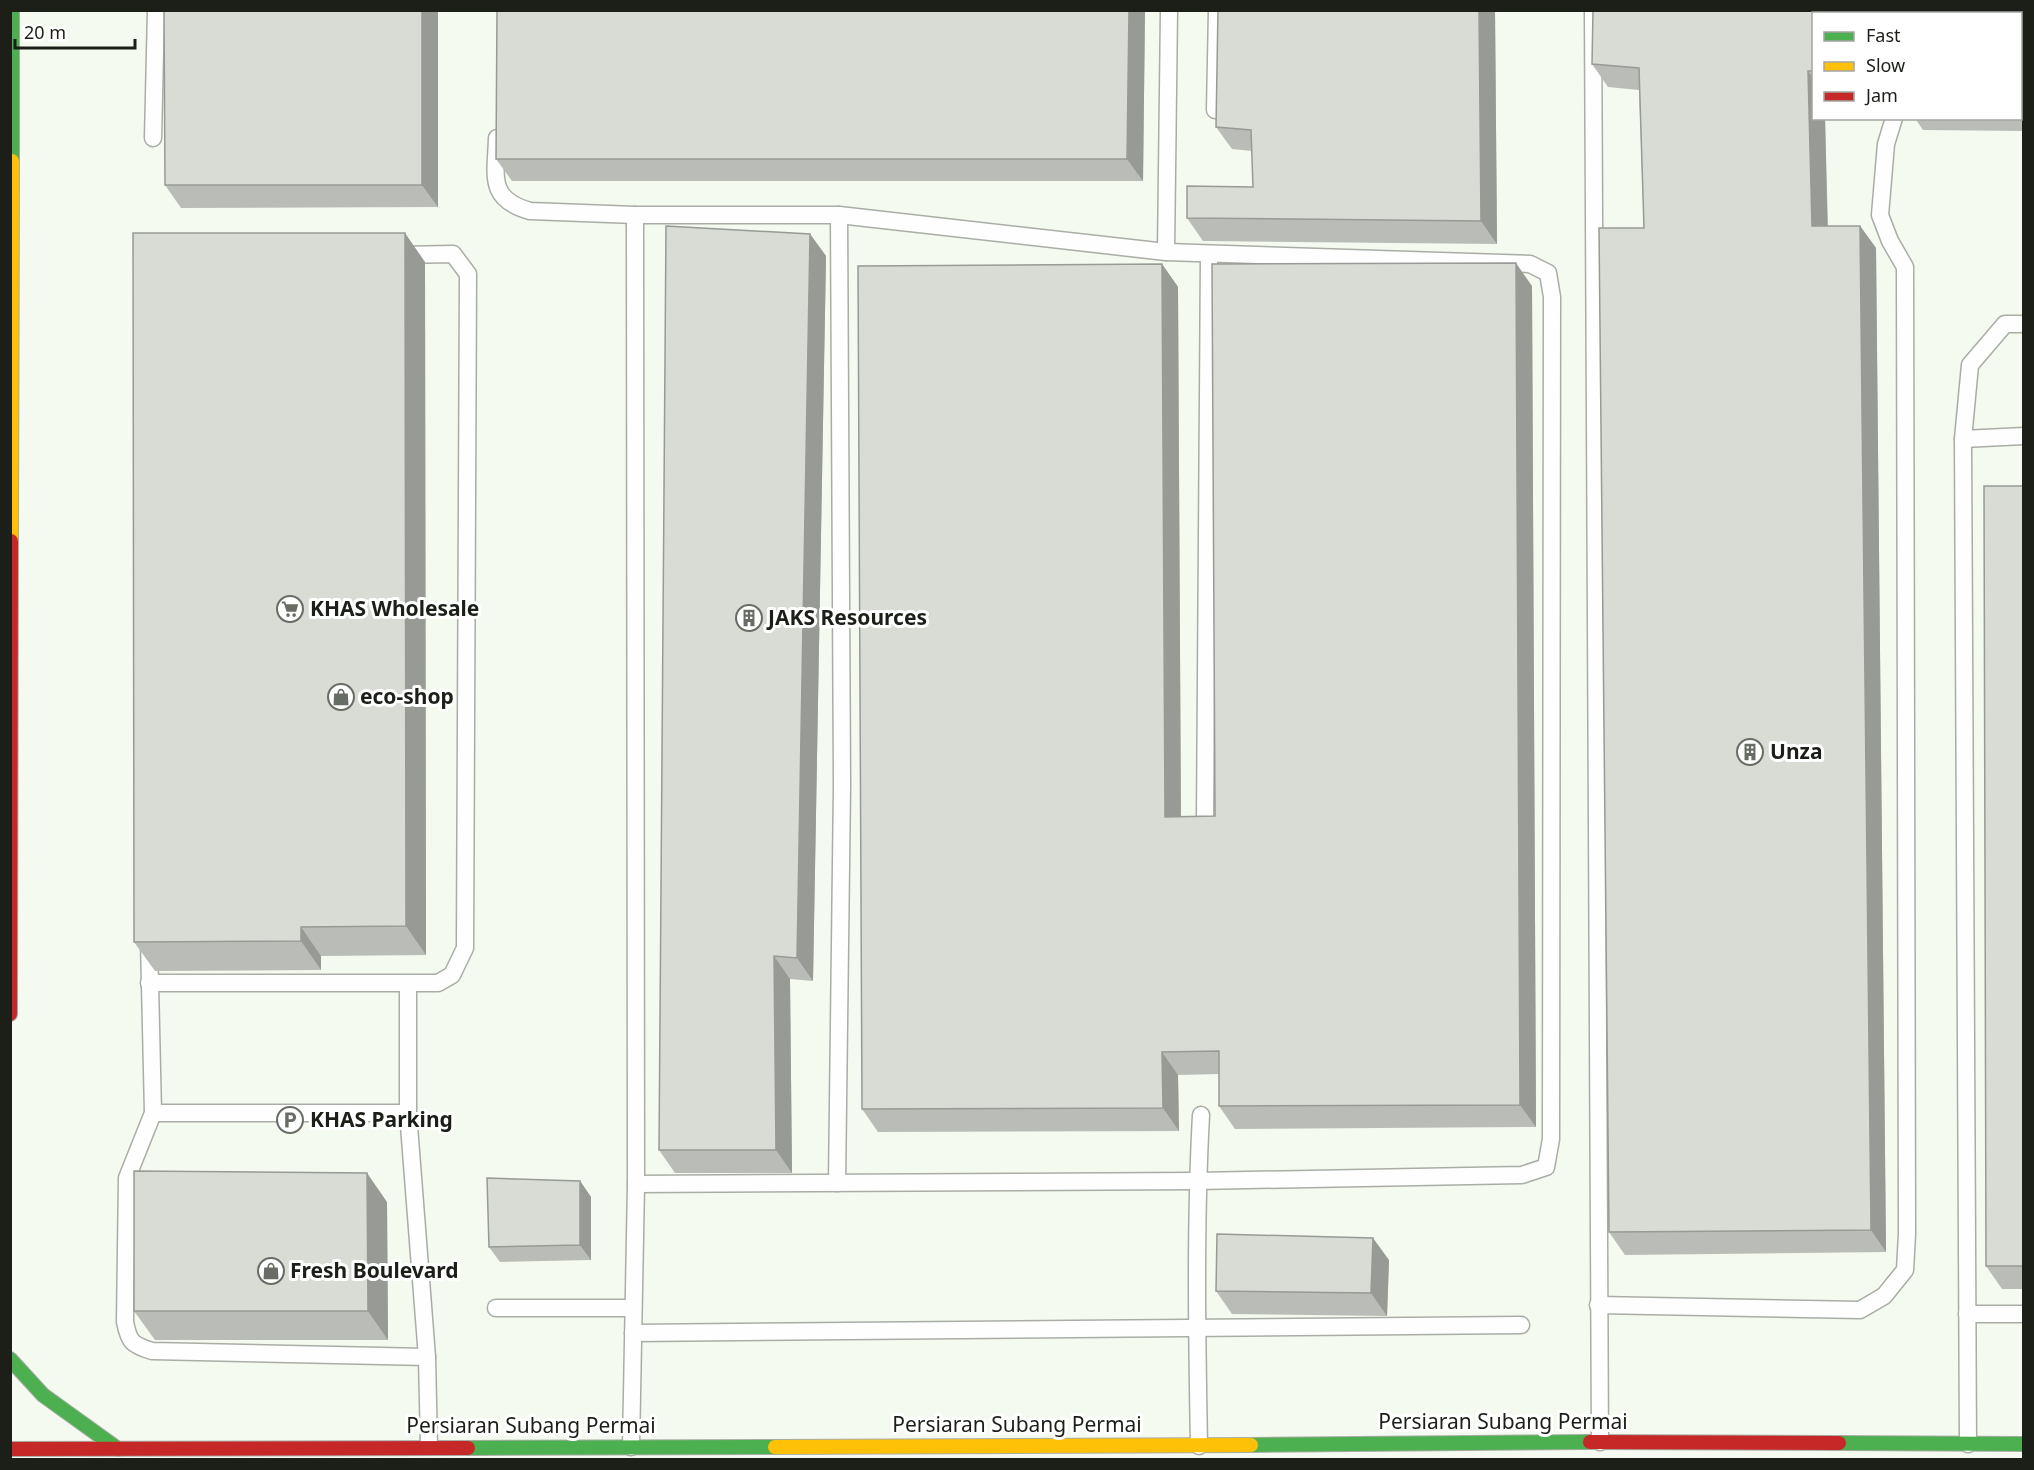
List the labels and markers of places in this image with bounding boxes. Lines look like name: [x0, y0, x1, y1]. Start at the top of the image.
supermarket icon: KHAS Wholesale: [275, 594, 305, 624]
place label: KHAS Wholesale: [310, 594, 479, 622]
building icon: JAKS Resources: [734, 603, 764, 633]
place label: JAKS Resources: [766, 603, 927, 631]
shop icon: eco-shop: [326, 682, 356, 712]
place label: eco-shop: [360, 682, 454, 710]
building icon: Unza: [1735, 737, 1765, 767]
place label: Unza: [1770, 737, 1822, 765]
parking icon: KHAS Parking: [275, 1105, 305, 1135]
place label: KHAS Parking: [310, 1105, 453, 1133]
shop icon: Fresh Boulevard: [256, 1256, 286, 1286]
place label: Fresh Boulevard: [290, 1256, 459, 1284]

